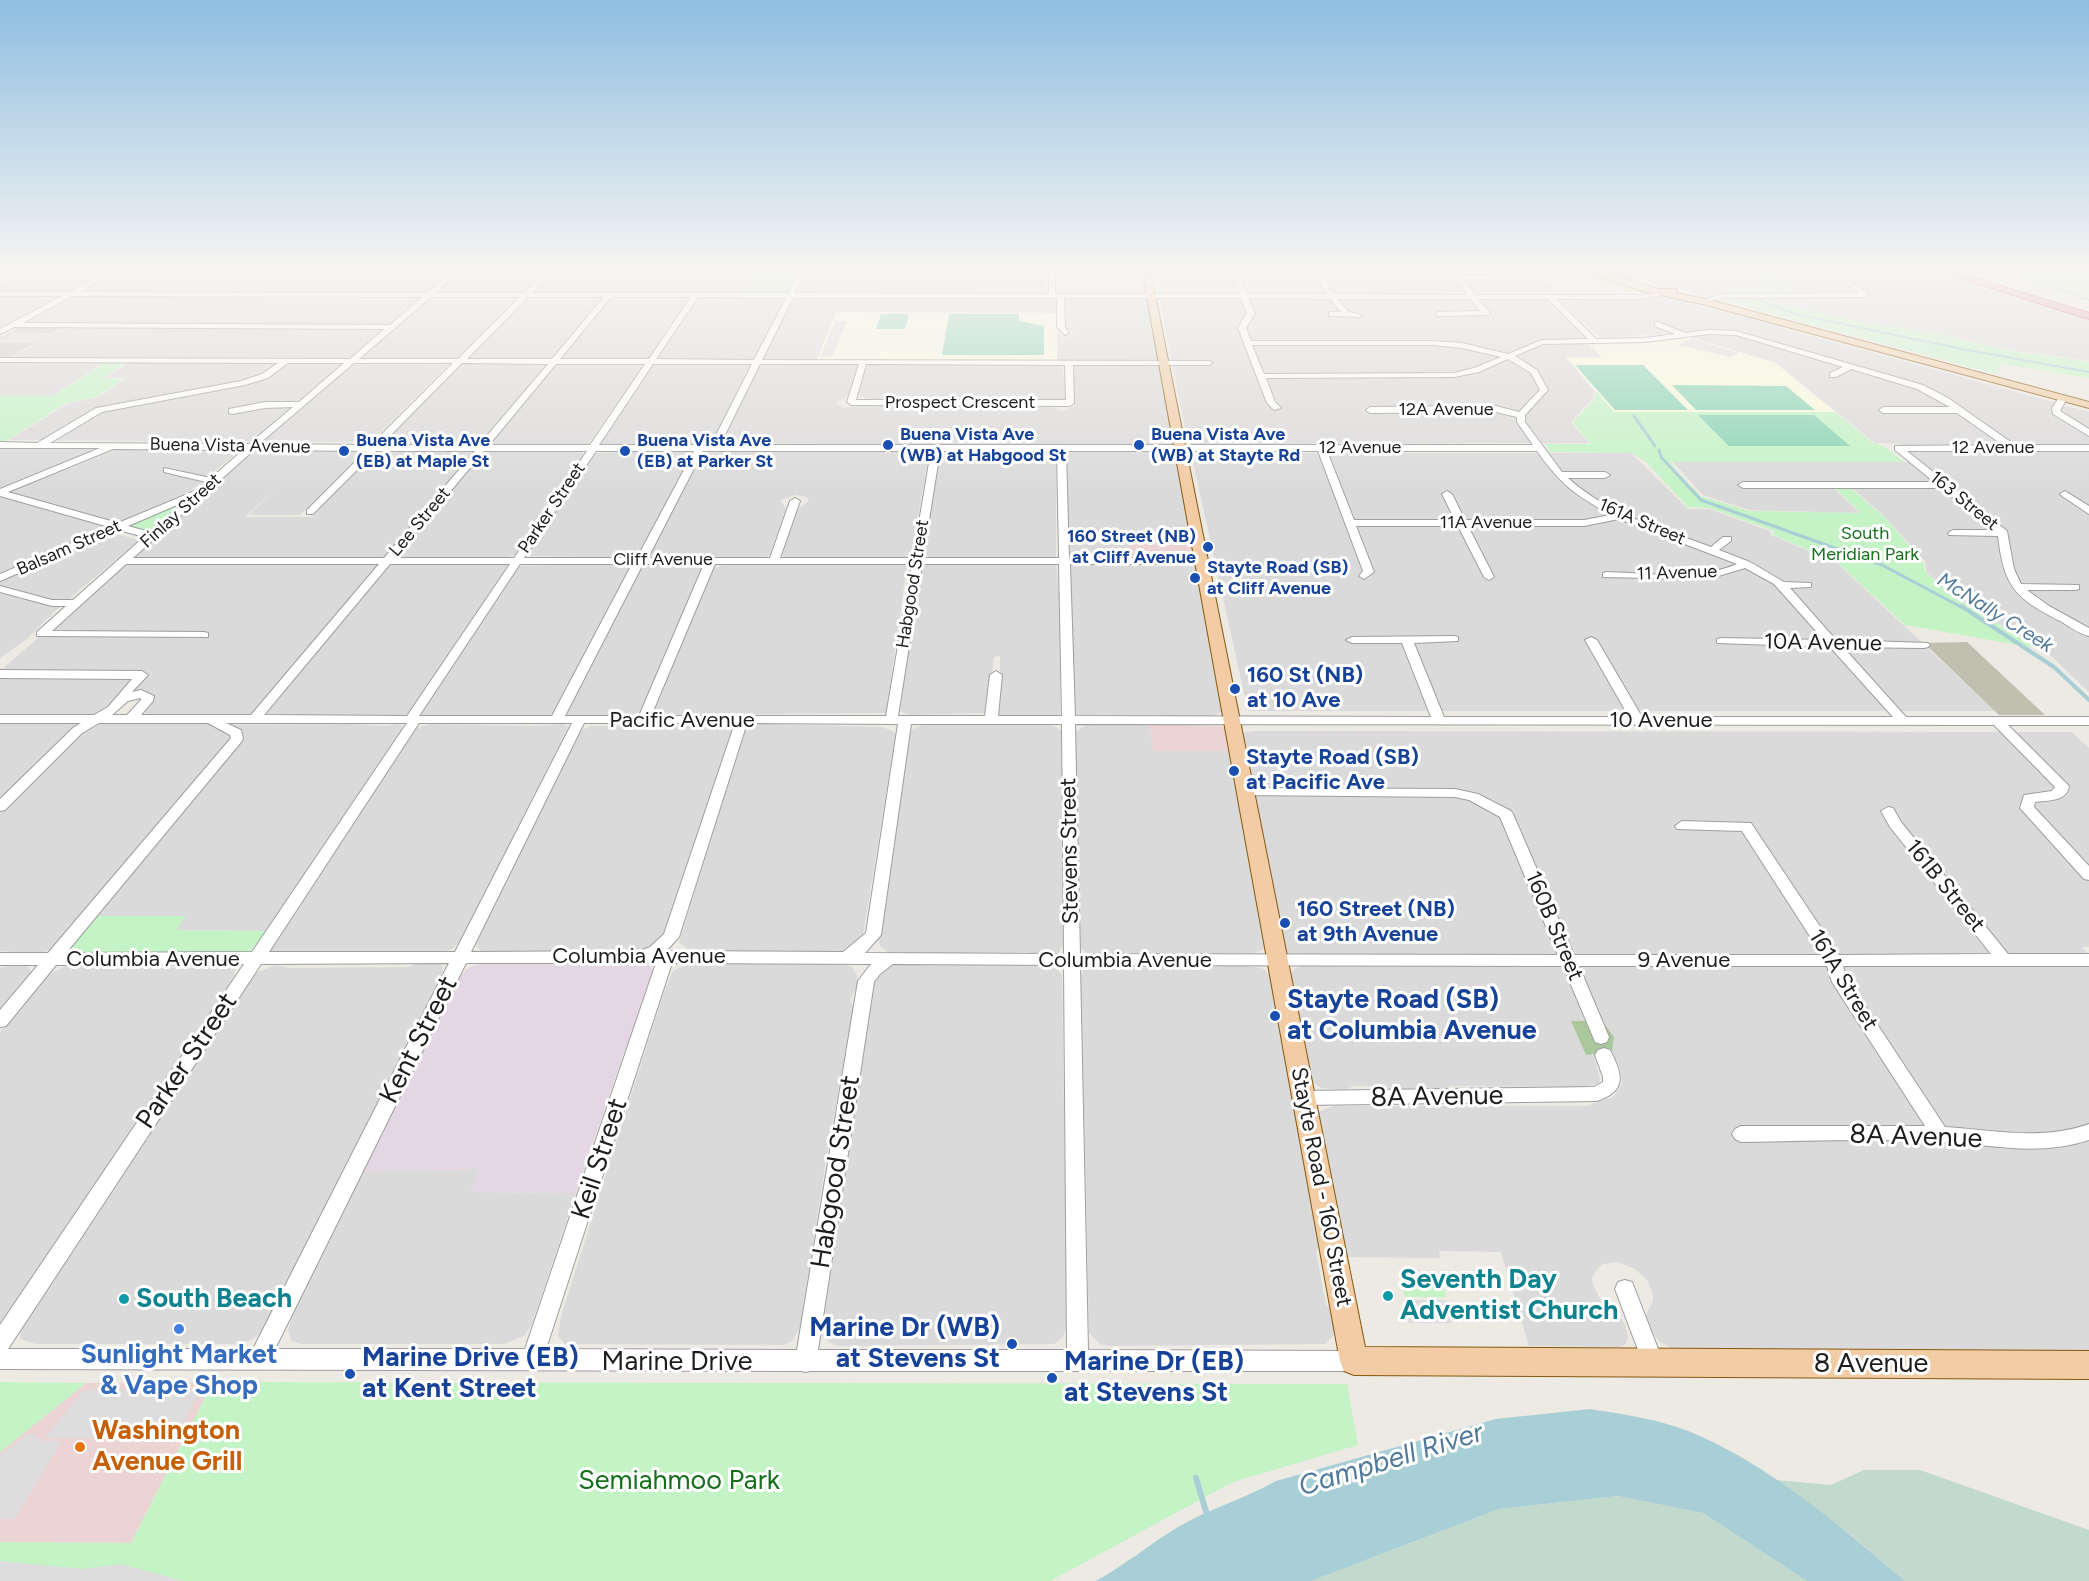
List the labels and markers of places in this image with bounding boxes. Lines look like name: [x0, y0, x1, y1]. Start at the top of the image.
place label: Buena Vista Ave (WB) at Habgood St: [900, 424, 1067, 466]
place label: Buena Vista Ave (WB) at Stayte Rd: [1151, 424, 1300, 466]
place label: Buena Vista Ave (EB) at Maple St: [356, 430, 490, 472]
place label: Buena Vista Ave (EB) at Parker St: [637, 430, 773, 472]
marker: Buena Vista Ave (WB) at Habgood St: [881, 438, 895, 452]
marker: Buena Vista Ave (WB) at Stayte Rd: [1132, 438, 1146, 452]
marker: Buena Vista Ave (EB) at Maple St: [337, 444, 351, 458]
marker: Buena Vista Ave (EB) at Parker St: [618, 444, 632, 458]
place label: 160 Street (NB) at Cliff Avenue: [1067, 526, 1196, 568]
marker: 160 Street (NB) at Cliff Avenue: [1201, 540, 1215, 554]
place label: Stayte Road (SB) at Cliff Avenue: [1207, 557, 1348, 600]
marker: Stayte Road (SB) at Cliff Avenue: [1188, 571, 1202, 585]
place label: 160 St (NB) at 10 Ave: [1247, 663, 1363, 714]
marker: 160 St (NB) at 10 Ave: [1228, 682, 1242, 696]
place label: Stayte Road (SB) at Pacific Ave: [1246, 745, 1419, 796]
marker: Stayte Road (SB) at Pacific Ave: [1227, 764, 1241, 778]
place label: 160 Street (NB) at 9th Avenue: [1297, 897, 1455, 948]
marker: 160 Street (NB) at 9th Avenue: [1278, 916, 1292, 930]
place label: Stayte Road (SB) at Columbia Avenue: [1287, 984, 1537, 1047]
marker: Stayte Road (SB) at Columbia Avenue: [1268, 1009, 1282, 1023]
place label: Seventh Day Adventist Church: [1400, 1264, 1618, 1327]
place label: South Beach: [136, 1283, 292, 1315]
marker: Seventh Day Adventist Church: [1381, 1289, 1395, 1303]
marker: South Beach: [117, 1292, 131, 1306]
place label: Marine Dr (WB) at Stevens St: [809, 1312, 1000, 1375]
marker: Sunlight Market & Vape Shop: [172, 1322, 186, 1336]
marker: Marine Dr (WB) at Stevens St: [1005, 1337, 1019, 1351]
place label: Sunlight Market & Vape Shop: [80, 1339, 278, 1402]
place label: Marine Drive (EB) at Kent Street: [362, 1342, 579, 1405]
place label: Marine Dr (EB) at Stevens St: [1064, 1346, 1244, 1409]
marker: Marine Drive (EB) at Kent Street: [343, 1367, 357, 1381]
marker: Marine Dr (EB) at Stevens St: [1045, 1371, 1059, 1385]
place label: Washington Avenue Grill: [92, 1415, 242, 1478]
marker: Washington Avenue Grill: [73, 1440, 87, 1454]

